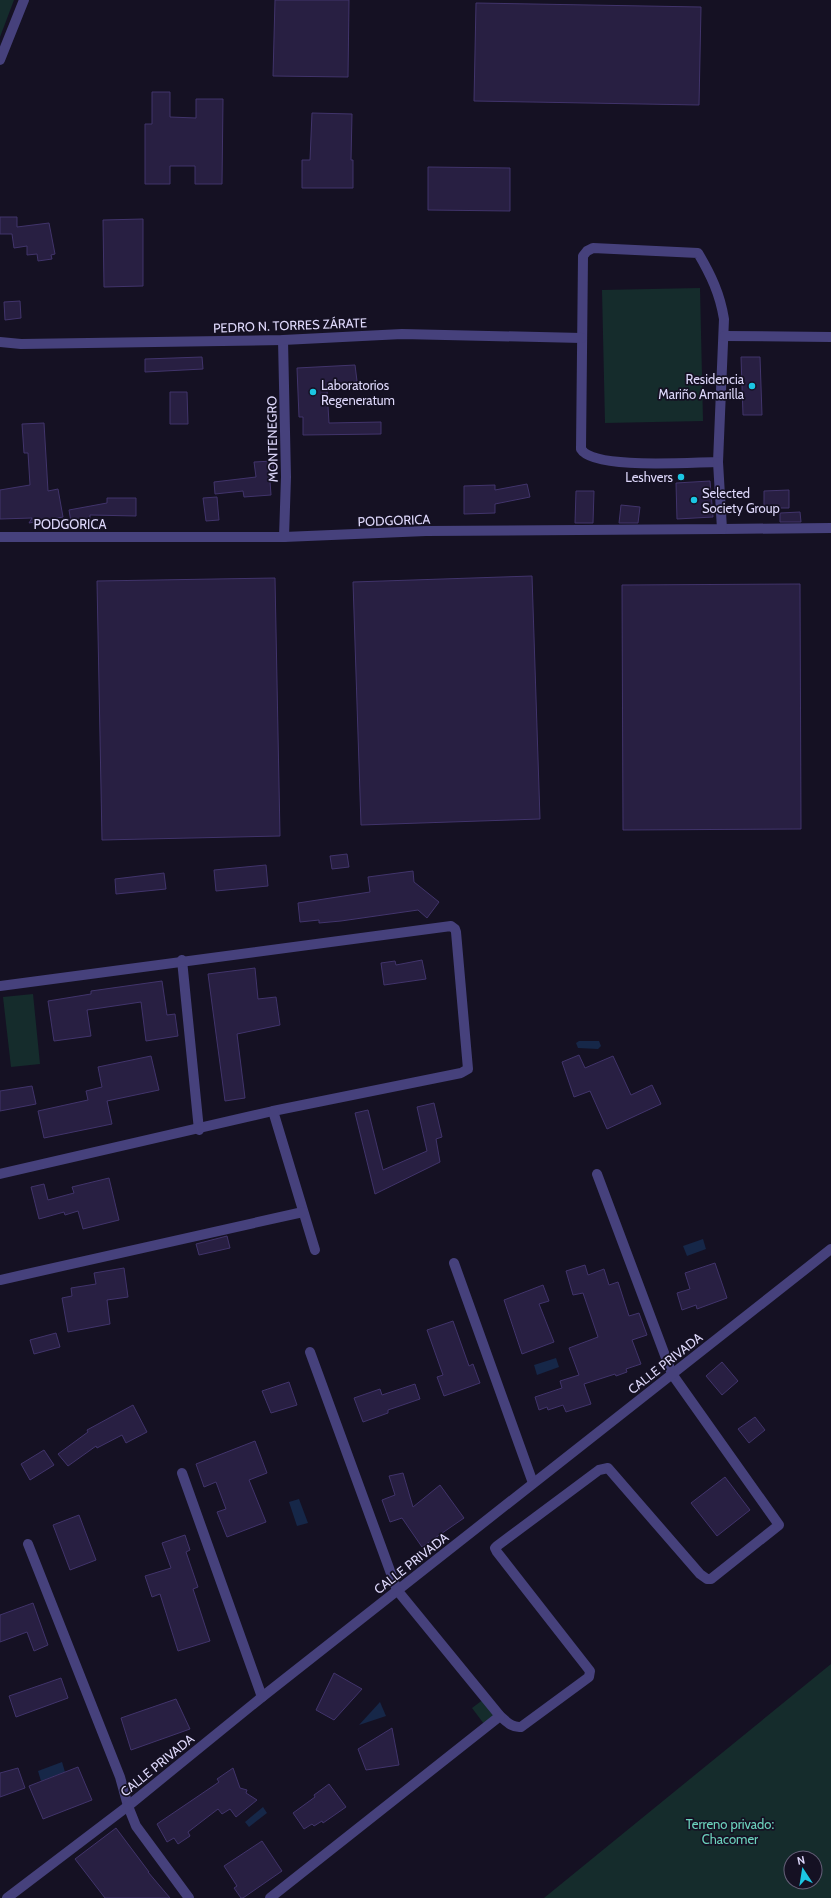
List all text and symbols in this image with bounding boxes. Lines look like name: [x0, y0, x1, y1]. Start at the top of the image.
street label: PEDRO N. TORRES ZÁRATE: [213, 313, 367, 336]
place label: Residencia Mariño Amarilla: [658, 371, 745, 402]
place label: Laboratorios Regeneratum: [321, 377, 395, 408]
marker: Residencia Mariño Amarilla: [747, 381, 757, 391]
marker: Laboratorios Regeneratum: [308, 387, 318, 397]
street label: MONTENEGRO: [263, 396, 281, 482]
place label: Leshvers: [625, 469, 674, 485]
marker: Leshvers: [676, 472, 686, 482]
place label: Selected Society Group: [702, 485, 780, 516]
marker: Selected Society Group: [689, 495, 699, 505]
street label: PODGORICA: [357, 511, 431, 529]
street label: PODGORICA: [34, 516, 106, 532]
street label: CALLE PRIVADA: [624, 1329, 706, 1397]
street label: CALLE PRIVADA: [370, 1529, 452, 1597]
street label: CALLE PRIVADA: [117, 1730, 197, 1800]
park label: Terreno privado: Chacomer: [686, 1816, 774, 1847]
north arrow: [783, 1850, 823, 1890]
text: N: [796, 1853, 806, 1868]

